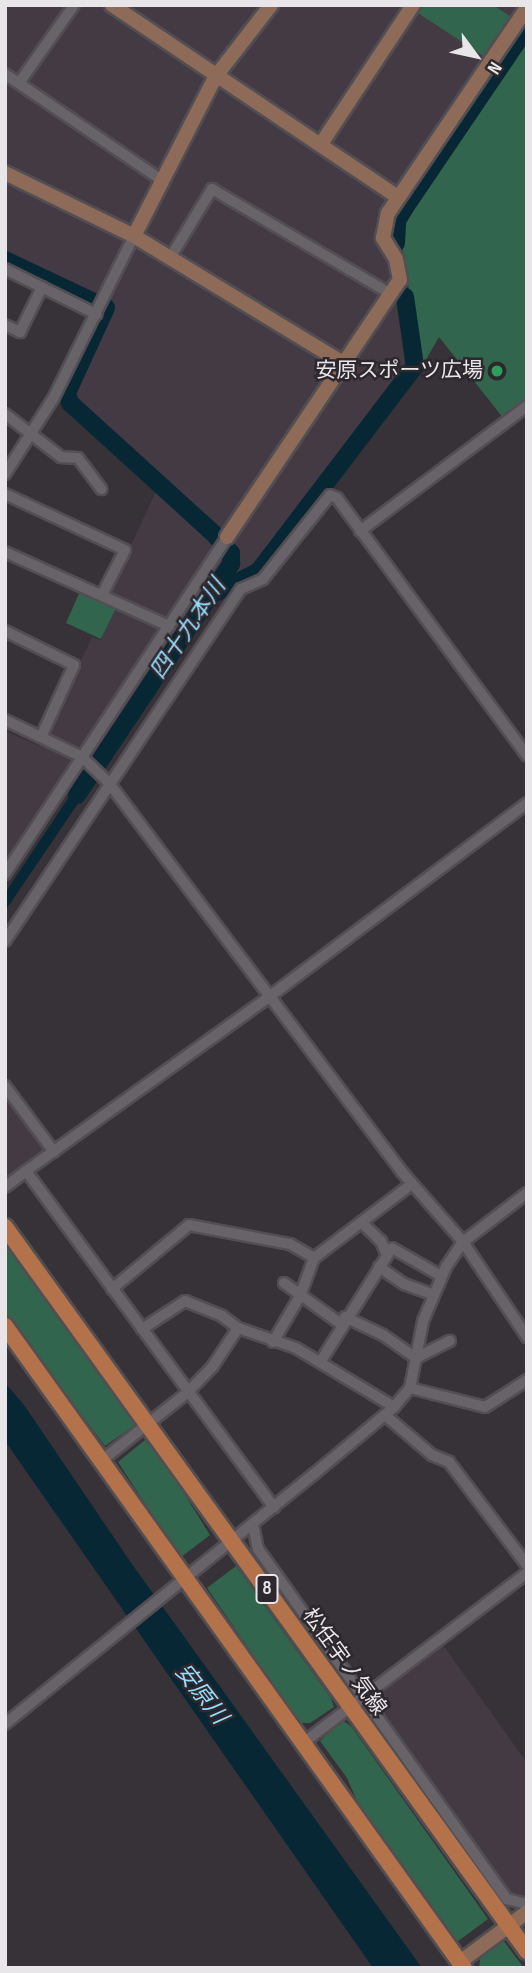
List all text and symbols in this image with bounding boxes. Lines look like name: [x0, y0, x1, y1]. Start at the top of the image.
north arrow: [441, 21, 511, 91]
text: N: [482, 57, 506, 78]
place label: 安原スポーツ広場: [315, 358, 483, 384]
marker: 安原スポーツ広場: [489, 363, 505, 379]
water label: 四十九本川: [144, 574, 232, 684]
road number: 8: [255, 1574, 279, 1604]
street label: 松任宇ノ気線: [297, 1604, 391, 1720]
water label: 安原川: [169, 1658, 233, 1730]

